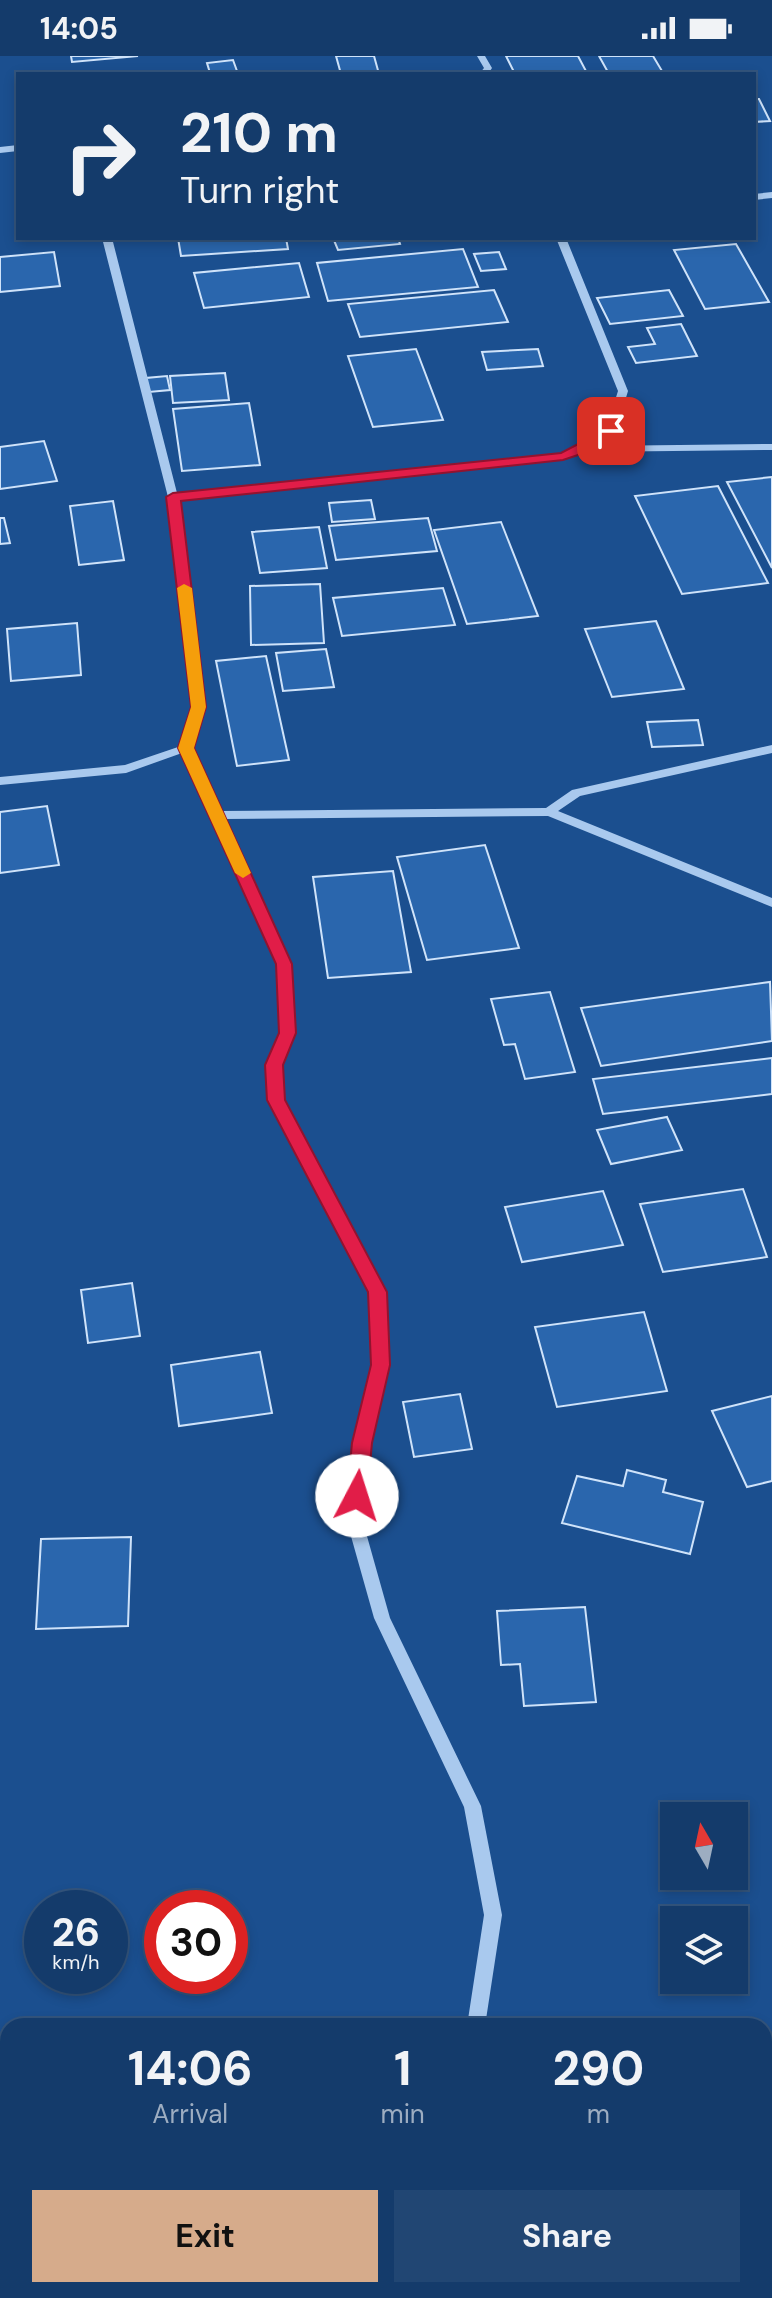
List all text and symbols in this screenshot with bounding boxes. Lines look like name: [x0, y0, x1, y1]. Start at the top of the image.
text: 14:05: [40, 9, 118, 48]
text: 210 m: [180, 96, 338, 169]
icon: right: [48, 104, 152, 208]
text: Turn right: [180, 167, 339, 214]
pin: [577, 397, 645, 465]
icon: arrive: [589, 409, 633, 453]
position arrow: [315, 1454, 399, 1538]
north arrow: [660, 1802, 748, 1890]
map controls: [660, 1802, 748, 1994]
speed limit sign: 30: [144, 1890, 248, 1994]
text: 26: [52, 1906, 100, 1958]
button: layers: [660, 1906, 748, 1994]
text: km/h: [52, 1949, 100, 1975]
text: 14:06: [128, 2037, 253, 2100]
text: 1: [394, 2037, 411, 2100]
text: 290: [553, 2037, 644, 2100]
text: Arrival: [152, 2097, 228, 2131]
text: min: [380, 2097, 425, 2131]
text: m: [587, 2097, 610, 2131]
button: Exit: [32, 2190, 378, 2282]
button: Share: [394, 2190, 740, 2282]

